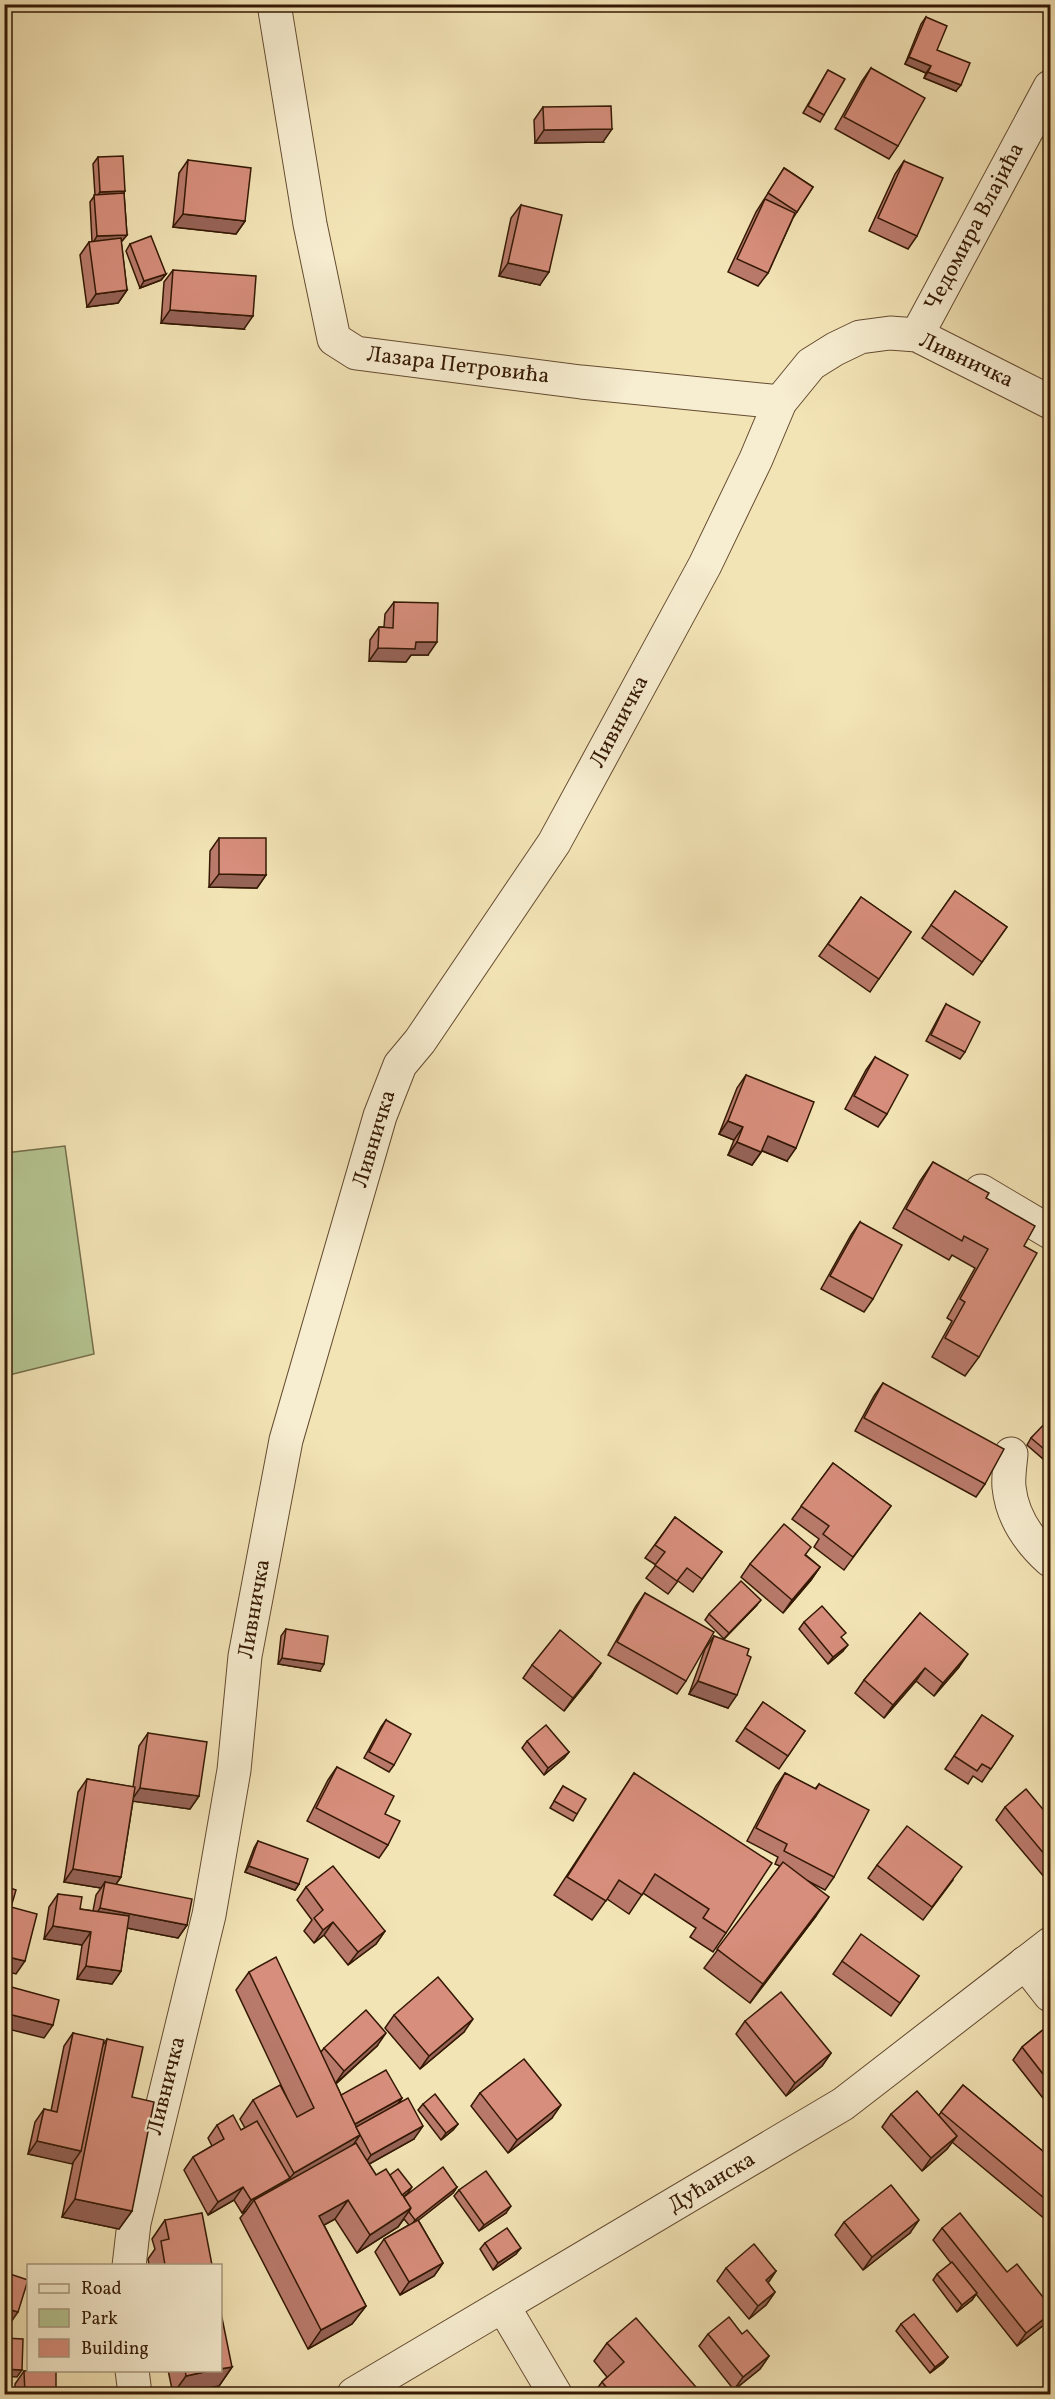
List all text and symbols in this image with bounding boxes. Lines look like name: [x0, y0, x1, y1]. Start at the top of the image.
street label: Чедомира Влајића: [918, 137, 1032, 317]
street label: Ливничка: [914, 326, 1018, 396]
street label: Лазара Петровића: [365, 339, 551, 393]
street label: Ливничка: [583, 670, 657, 774]
street label: Ливничка: [345, 1086, 405, 1192]
street label: Ливничка: [231, 1557, 279, 1661]
street label: Ливничка: [140, 2033, 194, 2139]
street label: Дућанска: [662, 2145, 762, 2221]
legend: [27, 2264, 222, 2372]
text: Road: [81, 2277, 122, 2302]
text: Park: [81, 2307, 118, 2332]
text: Building: [81, 2337, 149, 2362]

